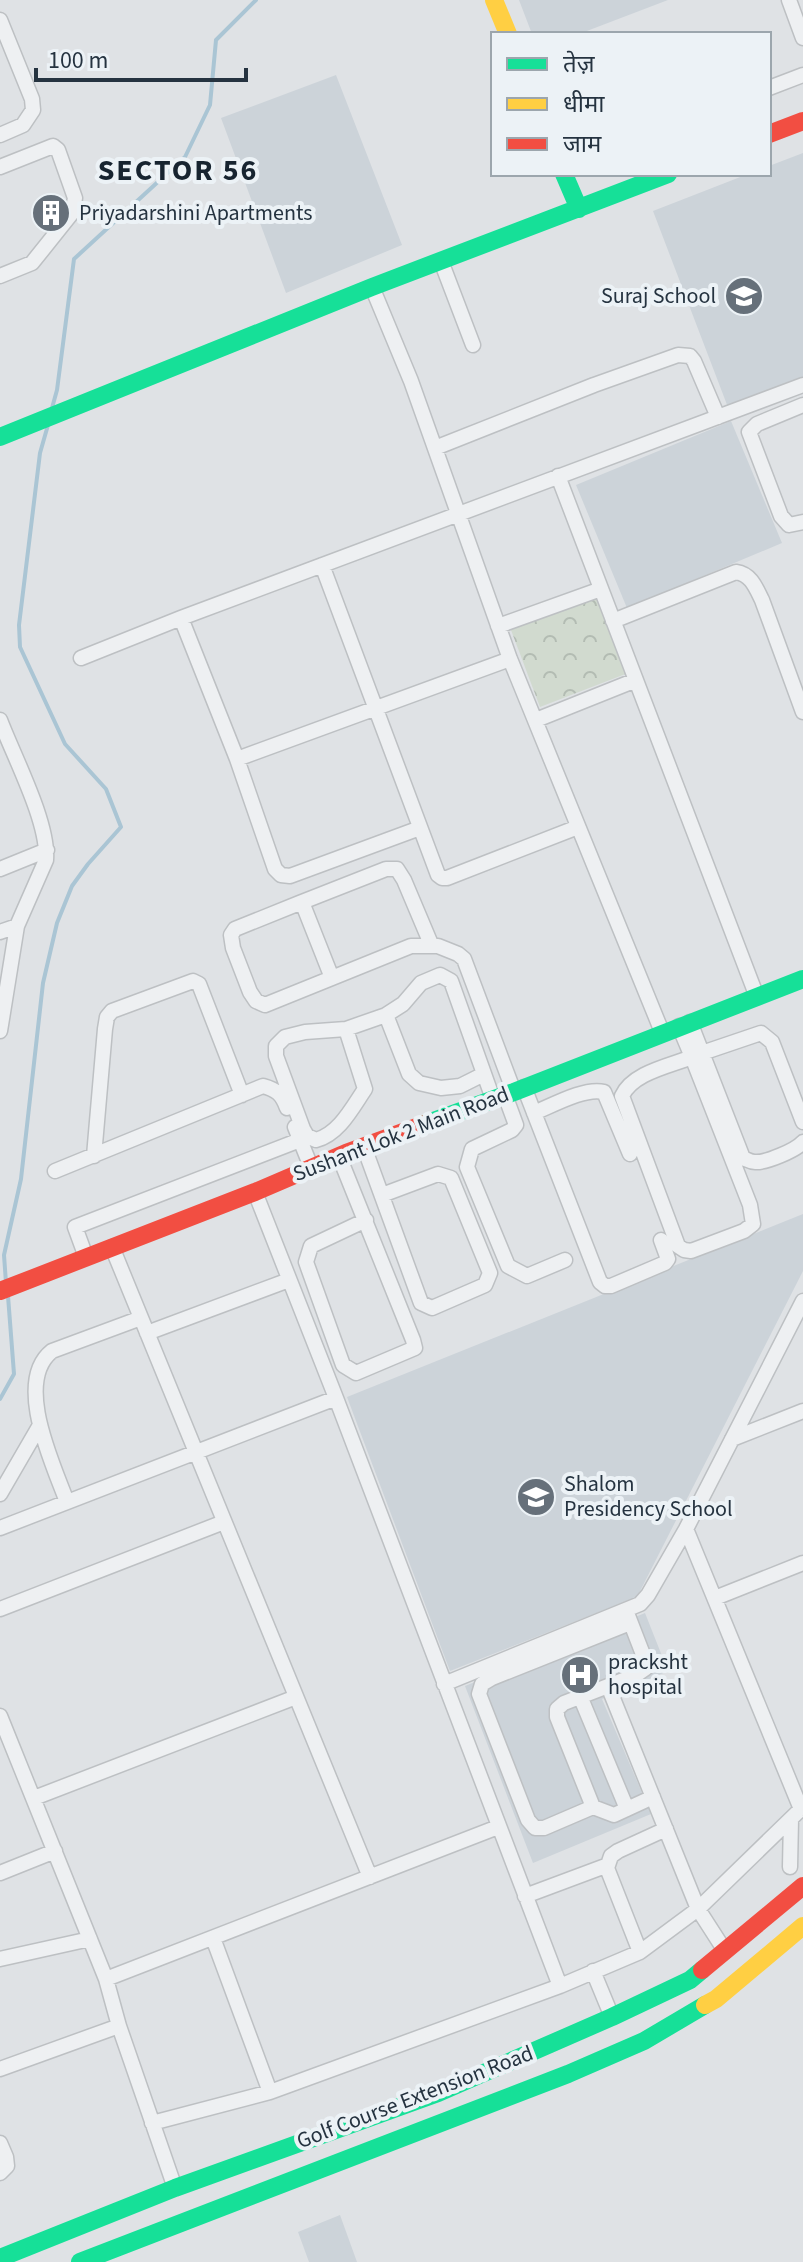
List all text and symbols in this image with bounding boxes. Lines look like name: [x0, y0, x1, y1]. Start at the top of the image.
scale bar: [36, 32, 246, 82]
legend: [491, 32, 771, 176]
text: 100 m: [48, 43, 108, 78]
text: तेज़: [563, 47, 596, 82]
text: धीमा: [563, 87, 605, 122]
text: जाम: [563, 127, 602, 162]
district label: SECTOR 56: [98, 149, 258, 192]
building icon: Priyadarshini Apartments: [30, 192, 72, 234]
place label: Priyadarshini Apartments: [79, 197, 312, 229]
school or university icon: Suraj School: [723, 275, 765, 317]
place label: Suraj School: [601, 280, 716, 312]
street label: Sushant Lok 2 Main Road: [288, 1078, 514, 1190]
place label: Shalom Presidency School: [564, 1468, 733, 1525]
school or university icon: Shalom Presidency School: [515, 1476, 557, 1518]
place label: pracksht hospital: [608, 1646, 689, 1703]
hospital icon: pracksht hospital: [559, 1654, 601, 1696]
street label: Golf Course Extension Road: [292, 2037, 538, 2157]

